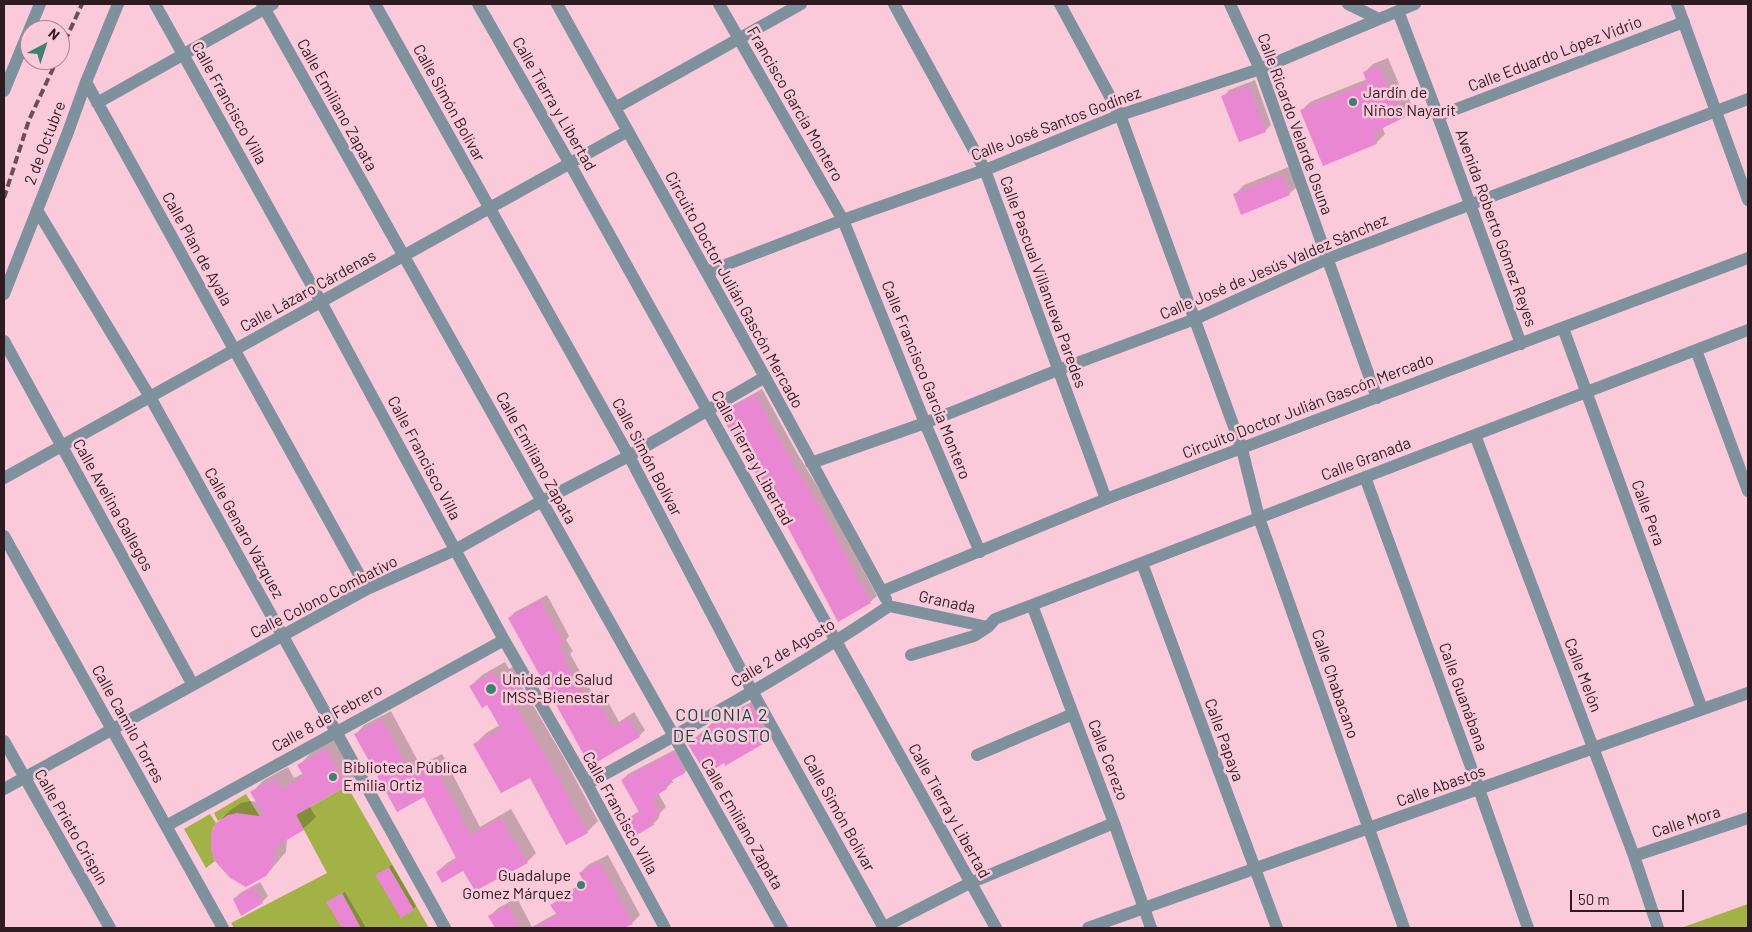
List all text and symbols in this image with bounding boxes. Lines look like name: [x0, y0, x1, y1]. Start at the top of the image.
street label: Calle Eduardo López Vidrio: [1465, 12, 1645, 96]
north arrow: [20, 20, 70, 70]
street label: Francisco García Montero: [743, 23, 847, 185]
text: N: [45, 24, 63, 43]
street label: Calle Ricardo Velarde Osuna: [1253, 31, 1337, 217]
street label: Calle Tierra y Libertad: [508, 34, 600, 174]
street label: Calle Emiliano Zapata: [293, 36, 381, 174]
street label: Calle Francisco Villa: [187, 38, 271, 168]
street label: Calle Simón Bolívar: [409, 41, 489, 165]
street label: Calle José Santos Godínez: [968, 83, 1144, 165]
place label: Jardín de Niños Nayarit: [1363, 83, 1456, 121]
marker: Jardín de Niños Nayarit: [1347, 96, 1359, 108]
street label: 2 de Octubre: [20, 99, 70, 187]
street label: Avenida Roberto Gómez Reyes: [1451, 127, 1541, 329]
street label: Circuito Doctor Julián Gascón Mercado: [661, 168, 807, 412]
street label: Calle Pascual Villanueva Paredes: [996, 173, 1090, 391]
street label: Calle Plan de Ayala: [158, 189, 236, 309]
street label: Calle José de Jesús Valdez Sánchez: [1157, 210, 1391, 324]
street label: Calle Lázaro Cárdenas: [237, 246, 379, 336]
street label: Calle Francisco García Montero: [877, 278, 975, 482]
street label: Circuito Doctor Julián Gascón Mercado: [1180, 349, 1436, 463]
street label: Calle Tierra y Libertad: [707, 387, 797, 529]
street label: Calle Emiliano Zapata: [492, 389, 580, 527]
street label: Calle Francisco Villa: [383, 393, 465, 523]
street label: Calle Simón Bolívar: [608, 395, 686, 519]
street label: Calle Granada: [1319, 433, 1413, 485]
street label: Calle Avelina Gallegos: [69, 435, 157, 575]
street label: Calle Genaro Vázquez: [200, 464, 288, 602]
street label: Calle Pera: [1627, 478, 1669, 548]
street label: Calle Colono Combativo: [247, 552, 401, 642]
street label: Granada: [917, 587, 977, 617]
street label: Calle 2 de Agosto: [728, 614, 838, 692]
street label: Calle Chabacano: [1307, 627, 1363, 741]
street label: Calle Melón: [1560, 635, 1606, 715]
street label: Calle Guanábana: [1435, 640, 1491, 754]
street label: Calle Camilo Torres: [88, 662, 168, 786]
place label: Unidad de Salud IMSS-Bienestar: [502, 670, 613, 708]
street label: Calle 8 de Febrero: [268, 680, 386, 756]
marker: Unidad de Salud IMSS-Bienestar: [484, 682, 498, 696]
street label: Calle Papaya: [1200, 696, 1248, 784]
district label: COLONIA 2 DE AGOSTO: [672, 704, 772, 746]
street label: Calle Cerezo: [1084, 717, 1132, 803]
street label: Calle Tierra y Libertad: [904, 740, 994, 882]
street label: Calle Francisco Villa: [578, 748, 662, 878]
street label: Calle Simón Bolívar: [799, 751, 879, 875]
street label: Calle Emiliano Zapata: [697, 755, 787, 893]
place label: Biblioteca Pública Emilia Ortiz: [343, 758, 467, 796]
street label: Calle Abastos: [1394, 761, 1488, 811]
street label: Calle Prieto Crispín: [30, 766, 112, 888]
marker: Biblioteca Pública Emilia Ortiz: [327, 771, 339, 783]
street label: Calle Mora: [1649, 802, 1723, 842]
place label: Guadalupe Gomez Márquez: [462, 866, 571, 904]
marker: Guadalupe Gomez Márquez: [575, 879, 587, 891]
scale bar: [1572, 880, 1686, 912]
text: 50 m: [1578, 890, 1610, 908]

